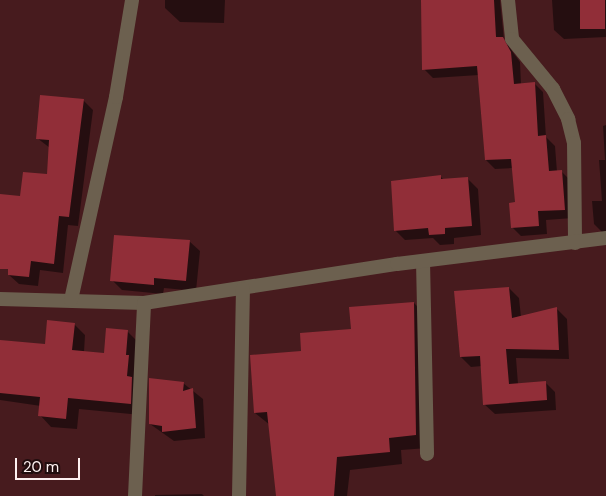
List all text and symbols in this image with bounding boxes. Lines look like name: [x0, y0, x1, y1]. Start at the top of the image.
scale bar: [18, 448, 82, 480]
text: 20 m: [23, 457, 59, 477]

